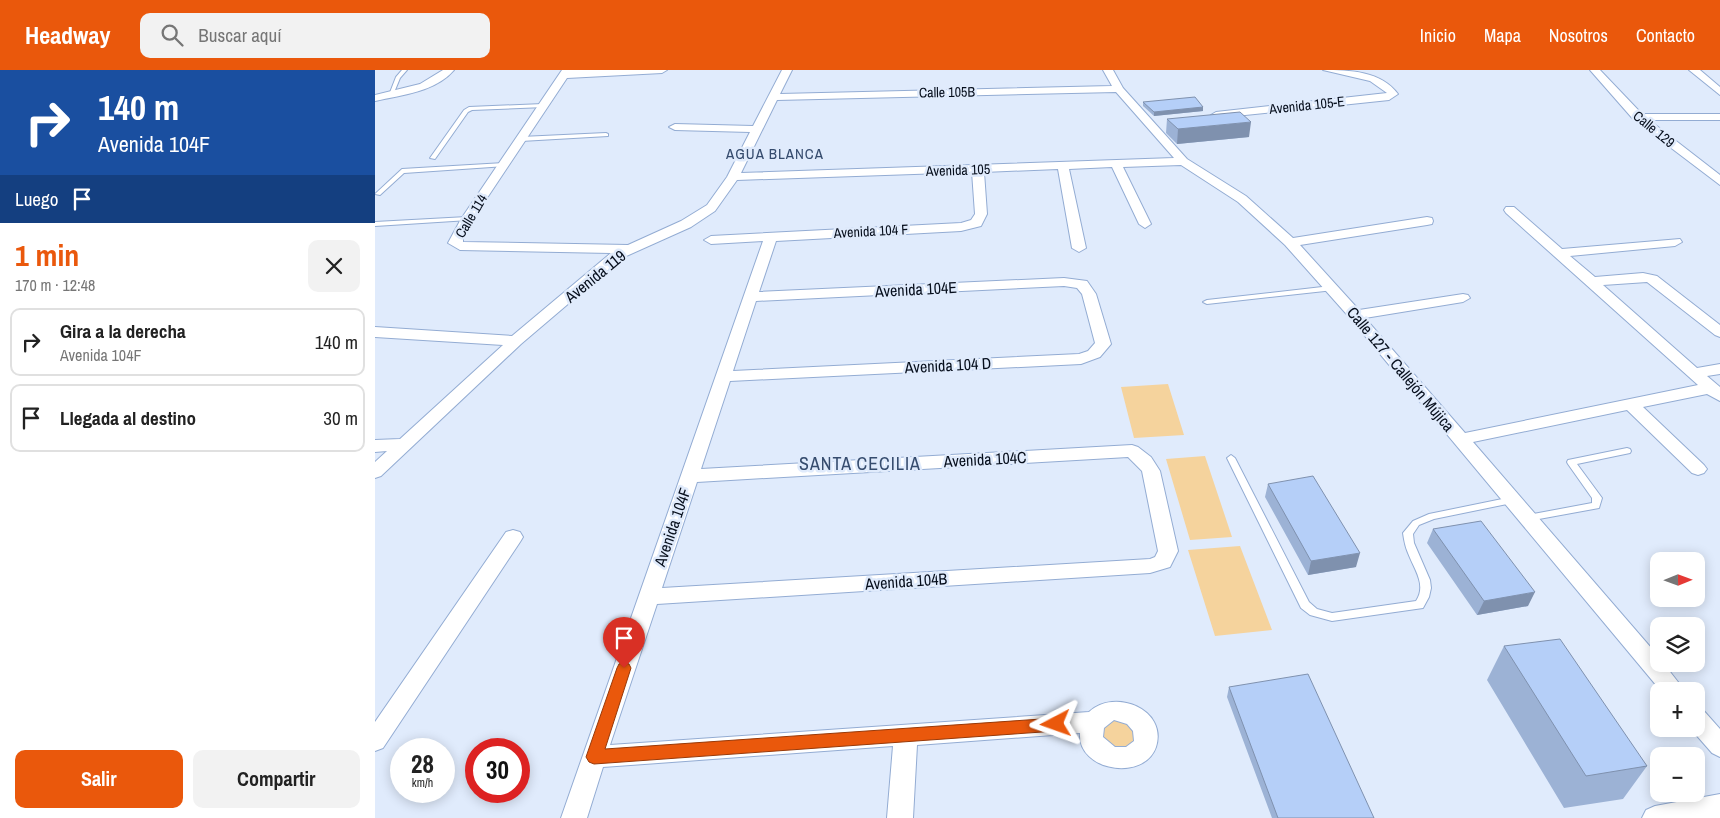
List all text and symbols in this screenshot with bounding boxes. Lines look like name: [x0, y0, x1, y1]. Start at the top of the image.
search box: [140, 13, 490, 58]
text: Headway: [25, 19, 110, 51]
icon: search: [158, 21, 186, 49]
text: Buscar aquí: [198, 22, 281, 48]
text: Inicio: [1420, 23, 1456, 48]
text: Mapa: [1484, 23, 1521, 48]
text: Nosotros: [1549, 23, 1608, 48]
text: Contacto: [1636, 23, 1695, 48]
street label: Calle 105B: [919, 83, 976, 101]
text: 140 m: [98, 84, 179, 131]
icon: right: [15, 90, 80, 155]
street label: Avenida 105-E: [1267, 92, 1346, 118]
street label: Calle 129: [1629, 107, 1679, 151]
text: Avenida 104F: [98, 129, 210, 159]
district label: AGUA BLANCA: [725, 143, 824, 164]
street label: Avenida 105: [925, 160, 990, 180]
icon: arrive: [68, 185, 96, 213]
text: Luego: [15, 186, 58, 212]
street label: Calle 114: [451, 190, 491, 241]
street label: Avenida 104 F: [832, 220, 909, 242]
text: 1 min: [15, 235, 79, 275]
button: close: [308, 240, 360, 292]
street label: Avenida 119: [559, 245, 630, 308]
text: 170 m · 12:48: [15, 274, 95, 296]
street label: Avenida 104E: [873, 276, 958, 302]
street label: Calle 127 - Callejón Mújica: [1342, 302, 1460, 437]
text: Gira a la derecha: [60, 318, 186, 344]
icon: right: [17, 328, 45, 356]
text: 140 m: [315, 329, 358, 355]
text: Avenida 104F: [60, 344, 141, 366]
street label: Avenida 104 D: [903, 352, 992, 378]
icon: arrive: [17, 404, 45, 432]
text: Llegada al destino: [60, 405, 196, 431]
text: 30 m: [323, 405, 358, 431]
street label: Avenida 104C: [942, 446, 1027, 472]
district label: SANTA CECILIA: [799, 451, 921, 476]
street label: Avenida 104F: [648, 485, 696, 570]
north arrow: [1650, 552, 1705, 608]
map controls: [1650, 552, 1705, 802]
street label: Avenida 104B: [863, 567, 948, 595]
pin: [603, 617, 645, 668]
button: layers: [1650, 617, 1705, 672]
icon: arrive: [610, 624, 638, 652]
button: +: [1650, 682, 1705, 737]
position arrow: [1029, 697, 1081, 749]
speed limit sign: 30: [465, 738, 530, 803]
text: 28: [411, 747, 434, 781]
button: −: [1650, 747, 1705, 802]
button: Salir: [15, 750, 183, 808]
button: Compartir: [193, 750, 360, 808]
text: km/h: [412, 775, 433, 791]

